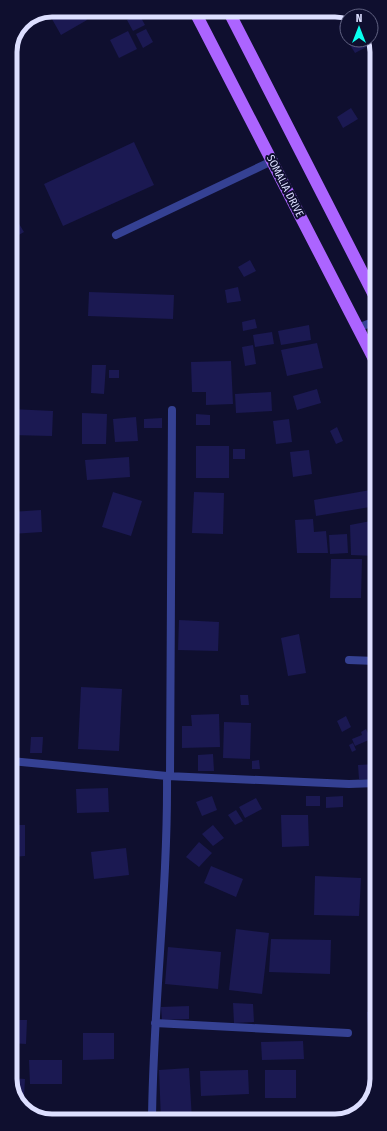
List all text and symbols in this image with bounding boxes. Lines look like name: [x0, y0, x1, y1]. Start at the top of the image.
north arrow: [339, 8, 379, 48]
text: N: [356, 12, 362, 25]
street label: SOMALIA DRIVE: [264, 153, 306, 219]

